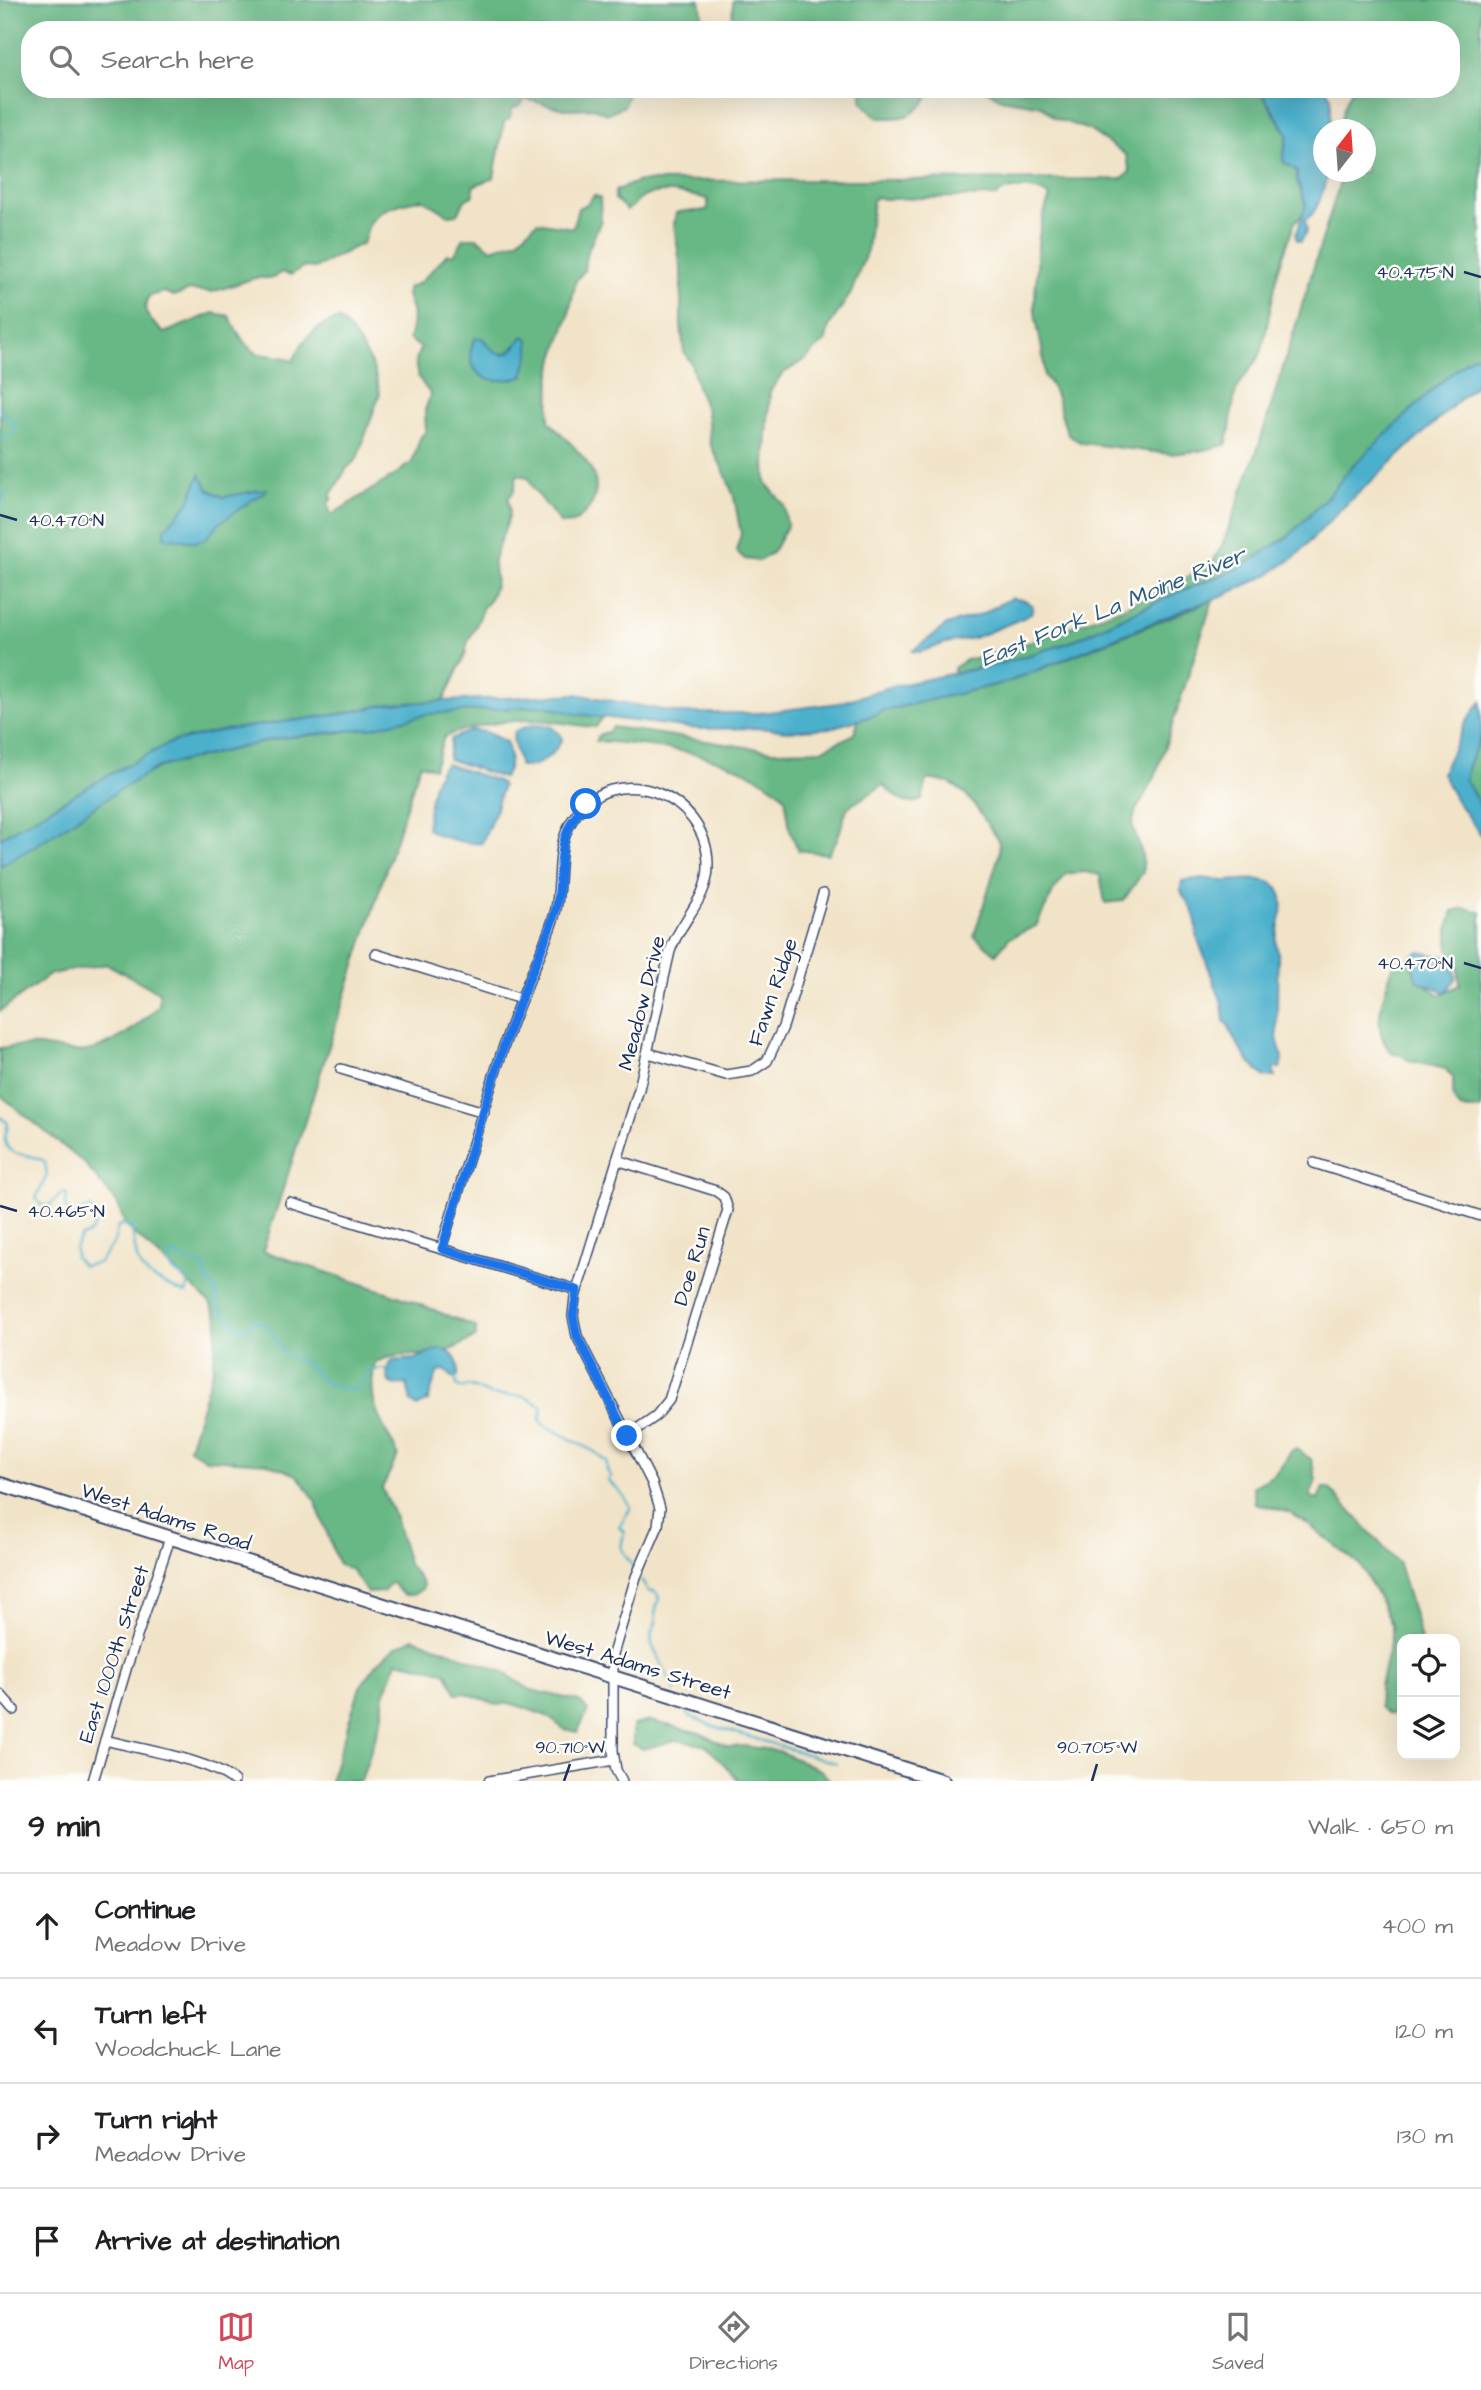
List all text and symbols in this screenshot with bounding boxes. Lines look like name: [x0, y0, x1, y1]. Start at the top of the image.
search box: [21, 21, 1460, 98]
icon: search: [45, 41, 83, 79]
text: Search here: [101, 42, 254, 78]
north arrow: [1313, 119, 1376, 182]
text: 40.475°N: [1376, 260, 1454, 285]
text: 40.470°N: [28, 508, 104, 533]
water label: East Fork La Moine River: [976, 538, 1252, 675]
route start: [570, 788, 601, 819]
street label: Meadow Drive: [611, 933, 673, 1073]
street label: Fawn Ridge: [741, 934, 807, 1050]
text: 40.470°N: [1377, 951, 1453, 976]
text: 40.465°N: [27, 1199, 105, 1224]
street label: Doe Run: [666, 1223, 718, 1309]
route end: [611, 1420, 642, 1451]
street label: West Adams Road: [77, 1476, 255, 1558]
street label: East 1000th Street: [72, 1561, 157, 1746]
street label: West Adams Street: [541, 1623, 735, 1707]
map controls: [1397, 1634, 1460, 1760]
button: locate: [1397, 1634, 1460, 1697]
button: layers: [1397, 1697, 1460, 1760]
text: 90.710°W: [535, 1735, 605, 1760]
text: 90.705°W: [1057, 1735, 1137, 1760]
text: 9 min: [28, 1806, 100, 1848]
text: Walk · 650 m: [1308, 1811, 1453, 1843]
text: Continue: [95, 1892, 196, 1928]
icon: ahead: [28, 1907, 66, 1945]
text: 400 m: [1381, 1910, 1453, 1942]
text: Meadow Drive: [95, 1928, 246, 1960]
text: Turn left: [95, 1997, 206, 2033]
icon: left: [28, 2012, 66, 2050]
text: 120 m: [1395, 2015, 1453, 2047]
text: Woodchuck Lane: [95, 2033, 281, 2065]
text: Turn right: [95, 2102, 217, 2138]
icon: right: [28, 2117, 66, 2155]
text: 130 m: [1397, 2120, 1453, 2152]
text: Meadow Drive: [95, 2138, 246, 2170]
icon: arrive: [28, 2222, 66, 2260]
text: Arrive at destination: [95, 2223, 340, 2259]
tab: Map: [217, 2308, 255, 2377]
tab: Directions: [689, 2308, 778, 2377]
tab: Saved: [1212, 2308, 1264, 2377]

